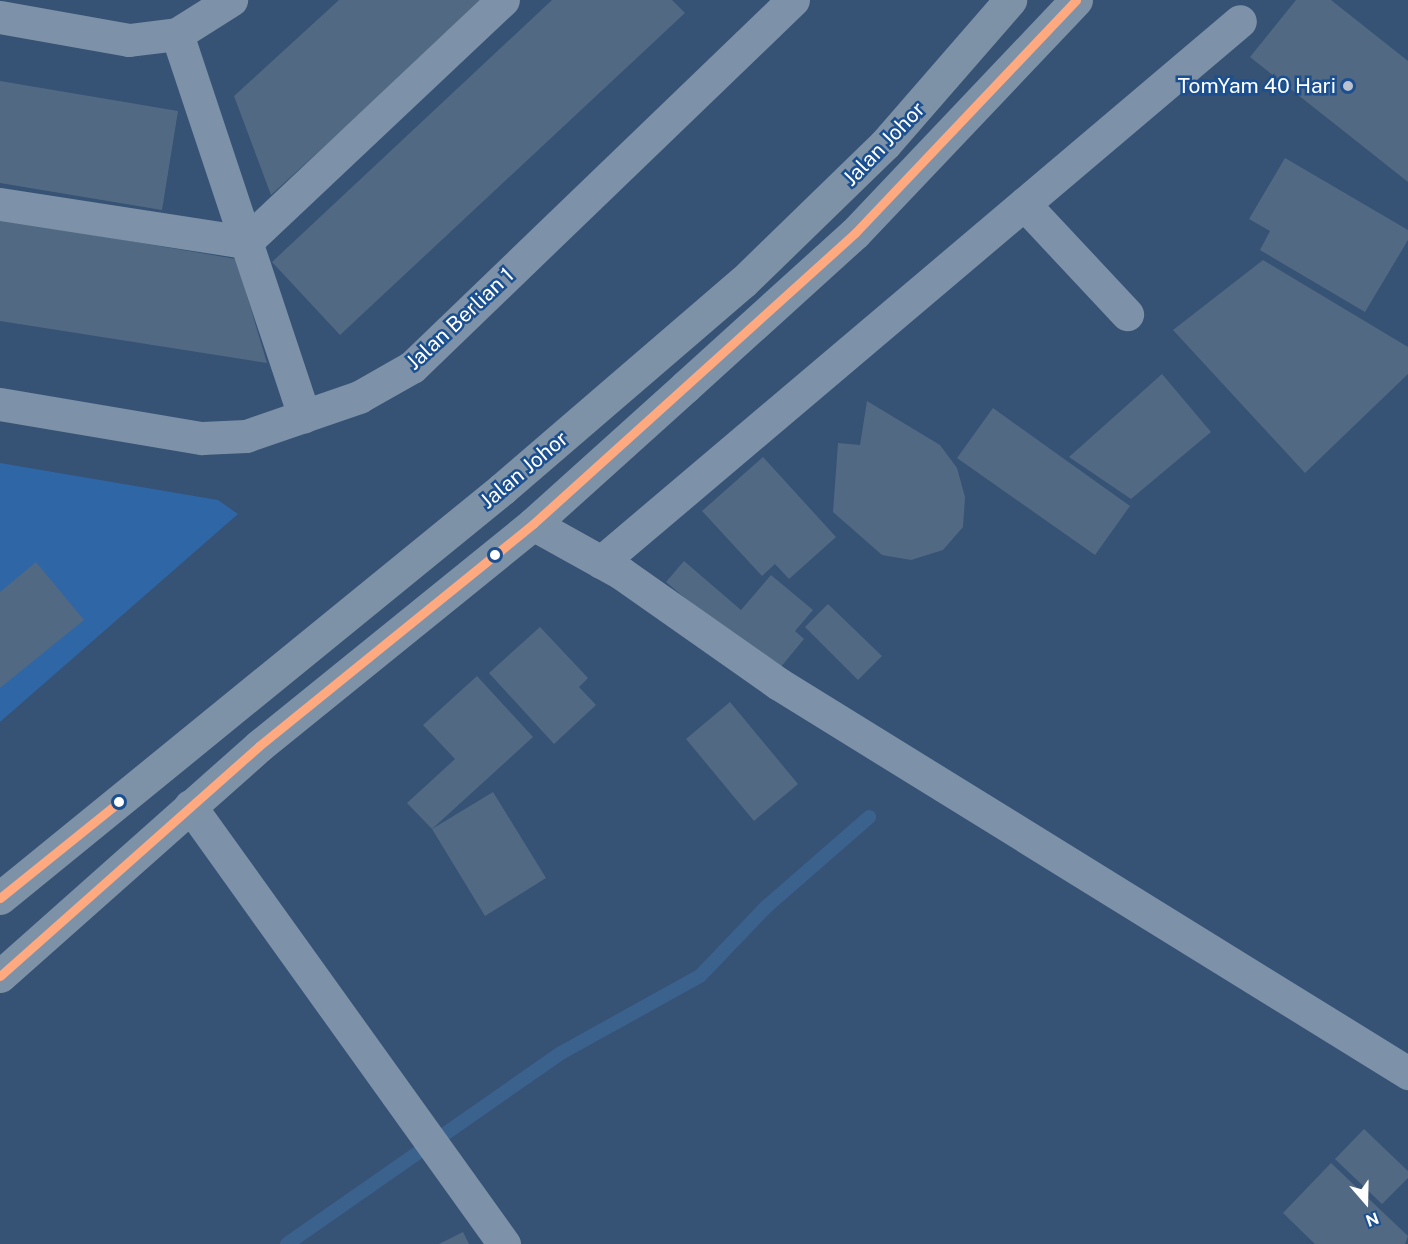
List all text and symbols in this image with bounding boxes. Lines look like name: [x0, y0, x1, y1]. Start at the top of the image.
place label: TomYam 40 Hari: [1178, 73, 1336, 99]
marker: TomYam 40 Hari: [1341, 79, 1355, 93]
street label: Jalan Johor: [838, 97, 930, 191]
street label: Jalan Berlian 1: [401, 263, 519, 375]
street label: Jalan Johor: [475, 426, 573, 514]
unlabelled marker: [489, 549, 501, 561]
unlabelled marker: [113, 796, 125, 808]
north arrow: [1336, 1172, 1396, 1232]
text: N: [1363, 1208, 1381, 1230]

